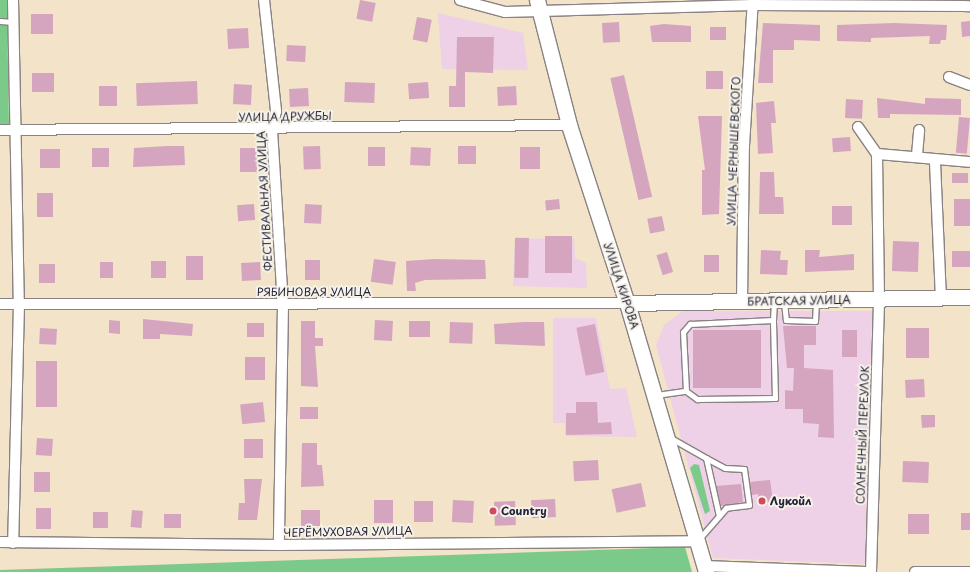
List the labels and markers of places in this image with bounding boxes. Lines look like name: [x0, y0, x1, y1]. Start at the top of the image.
place label: Лукойл: [770, 494, 811, 508]
marker: Лукойл: [757, 496, 767, 506]
place label: Country: [501, 504, 547, 518]
marker: Country: [488, 506, 498, 516]

